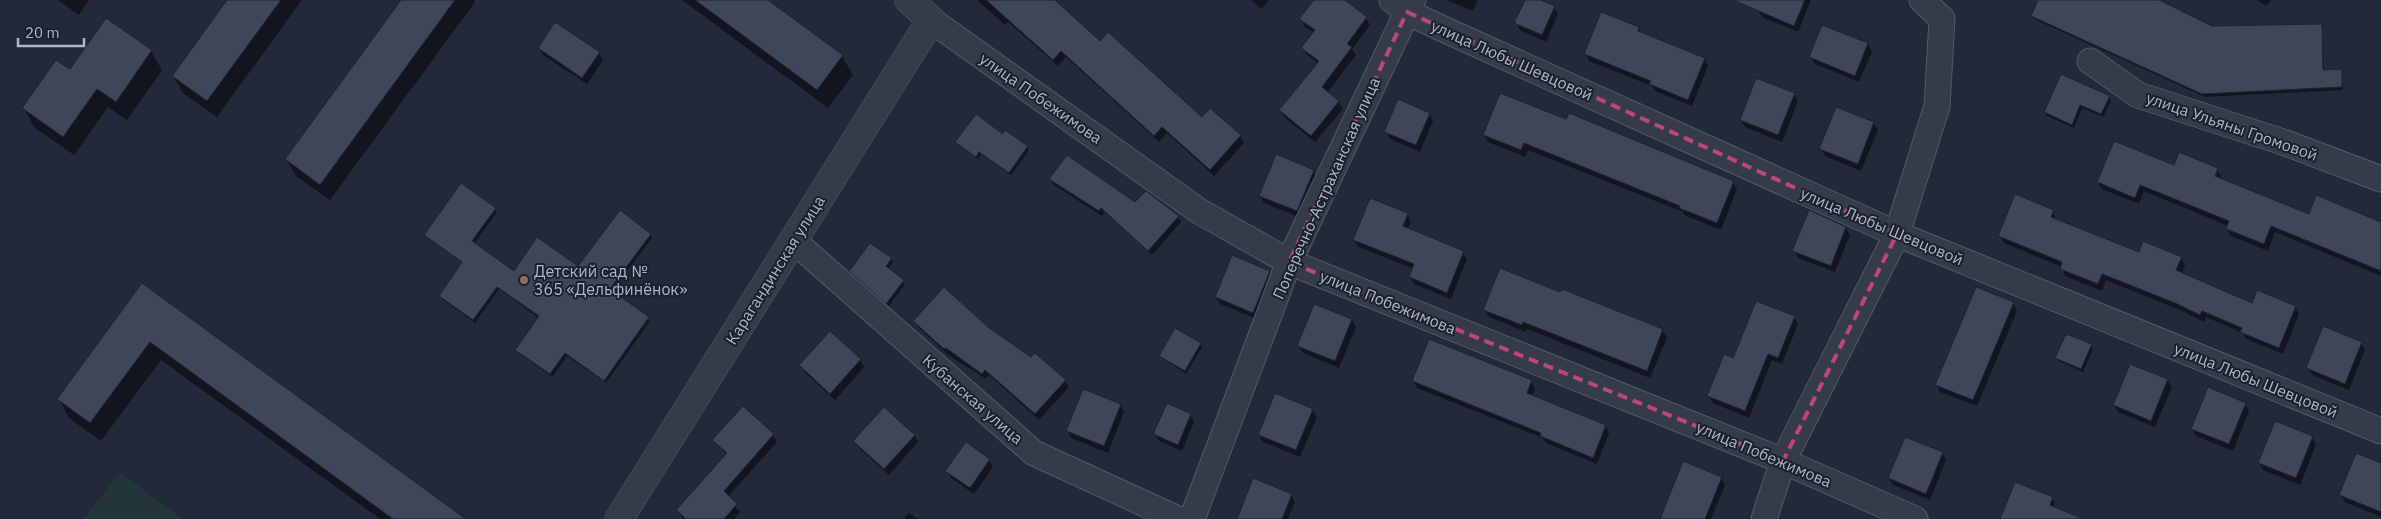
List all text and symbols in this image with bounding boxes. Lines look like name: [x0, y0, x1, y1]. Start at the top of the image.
scale bar: [18, 15, 84, 47]
street label: улица Любы Шевцовой: [1428, 15, 1596, 105]
text: 20 m: [25, 23, 60, 42]
street label: улица Побежимова: [976, 48, 1106, 148]
street label: Поперечно-Астраханская улица: [1268, 73, 1384, 302]
street label: улица Ульяны Громовой: [2144, 87, 2320, 165]
street label: улица Любы Шевцовой: [1798, 183, 1966, 269]
street label: Карагандинская улица: [721, 191, 829, 348]
place label: Детский сад № 365 «Дельфинёнок»: [534, 261, 687, 299]
street label: улица Побежимова: [1317, 266, 1459, 339]
marker: Детский сад № 365 «Дельфинёнок»: [518, 274, 530, 286]
street label: улица Любы Шевцовой: [2171, 338, 2341, 422]
street label: Кубанская улица: [918, 350, 1028, 449]
street label: улица Побежимова: [1693, 416, 1835, 492]

